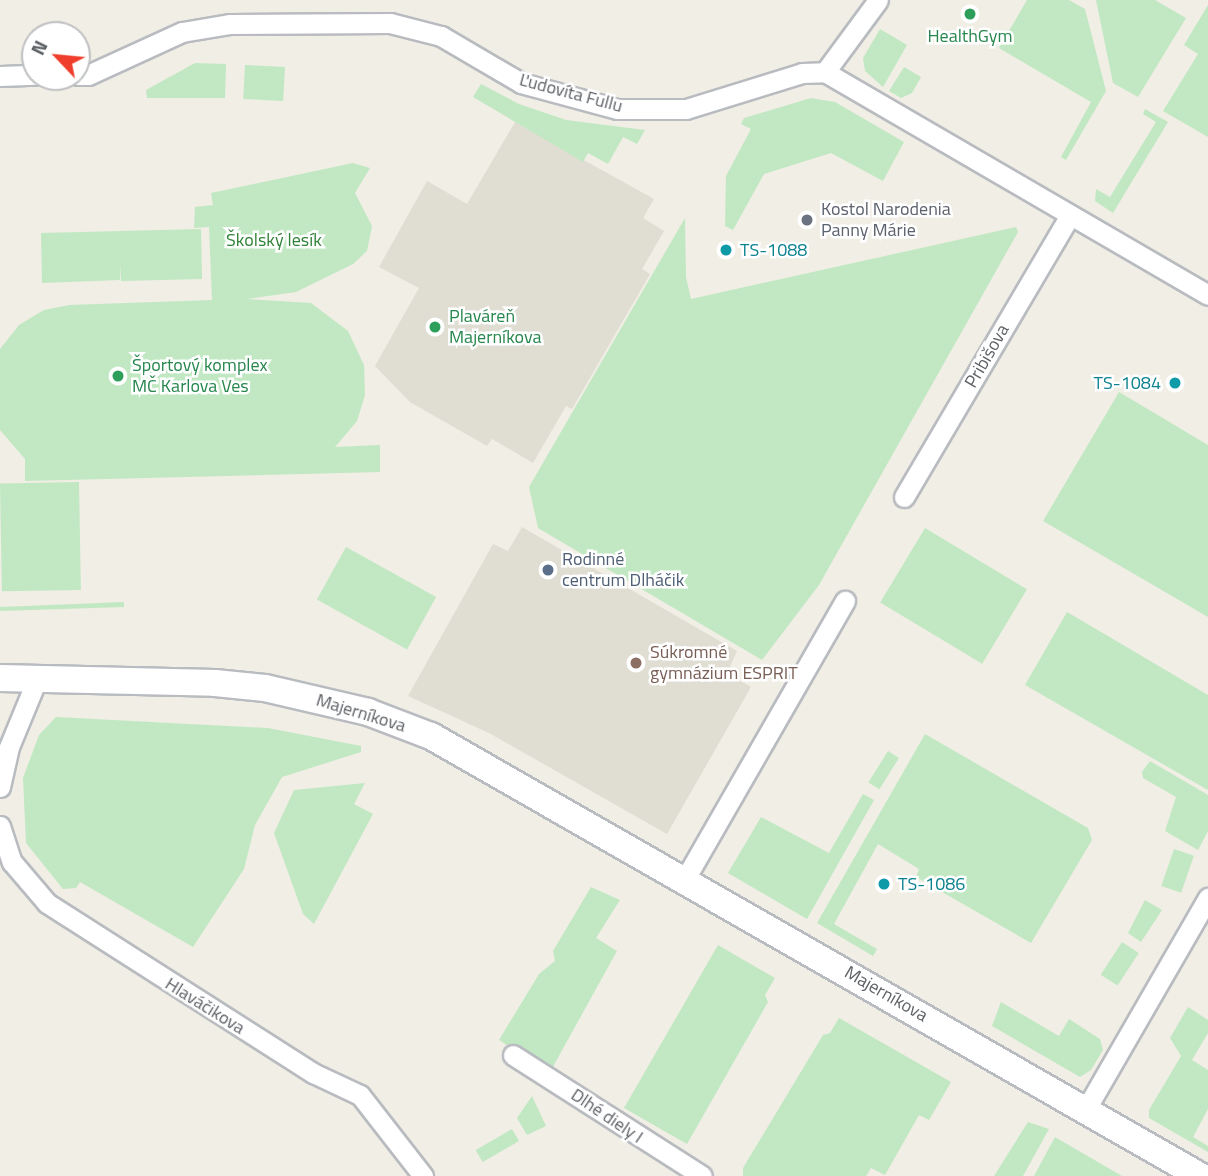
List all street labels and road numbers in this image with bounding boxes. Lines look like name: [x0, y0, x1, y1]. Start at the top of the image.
street label: Ľudovíta Fullu: [517, 69, 625, 117]
street label: Pribišova: [960, 321, 1014, 391]
street label: Majerníkova: [314, 689, 408, 737]
street label: Majerníkova: [841, 962, 931, 1026]
street label: Hlaváčikova: [161, 973, 249, 1039]
street label: Dlhé diely I: [567, 1084, 647, 1148]

